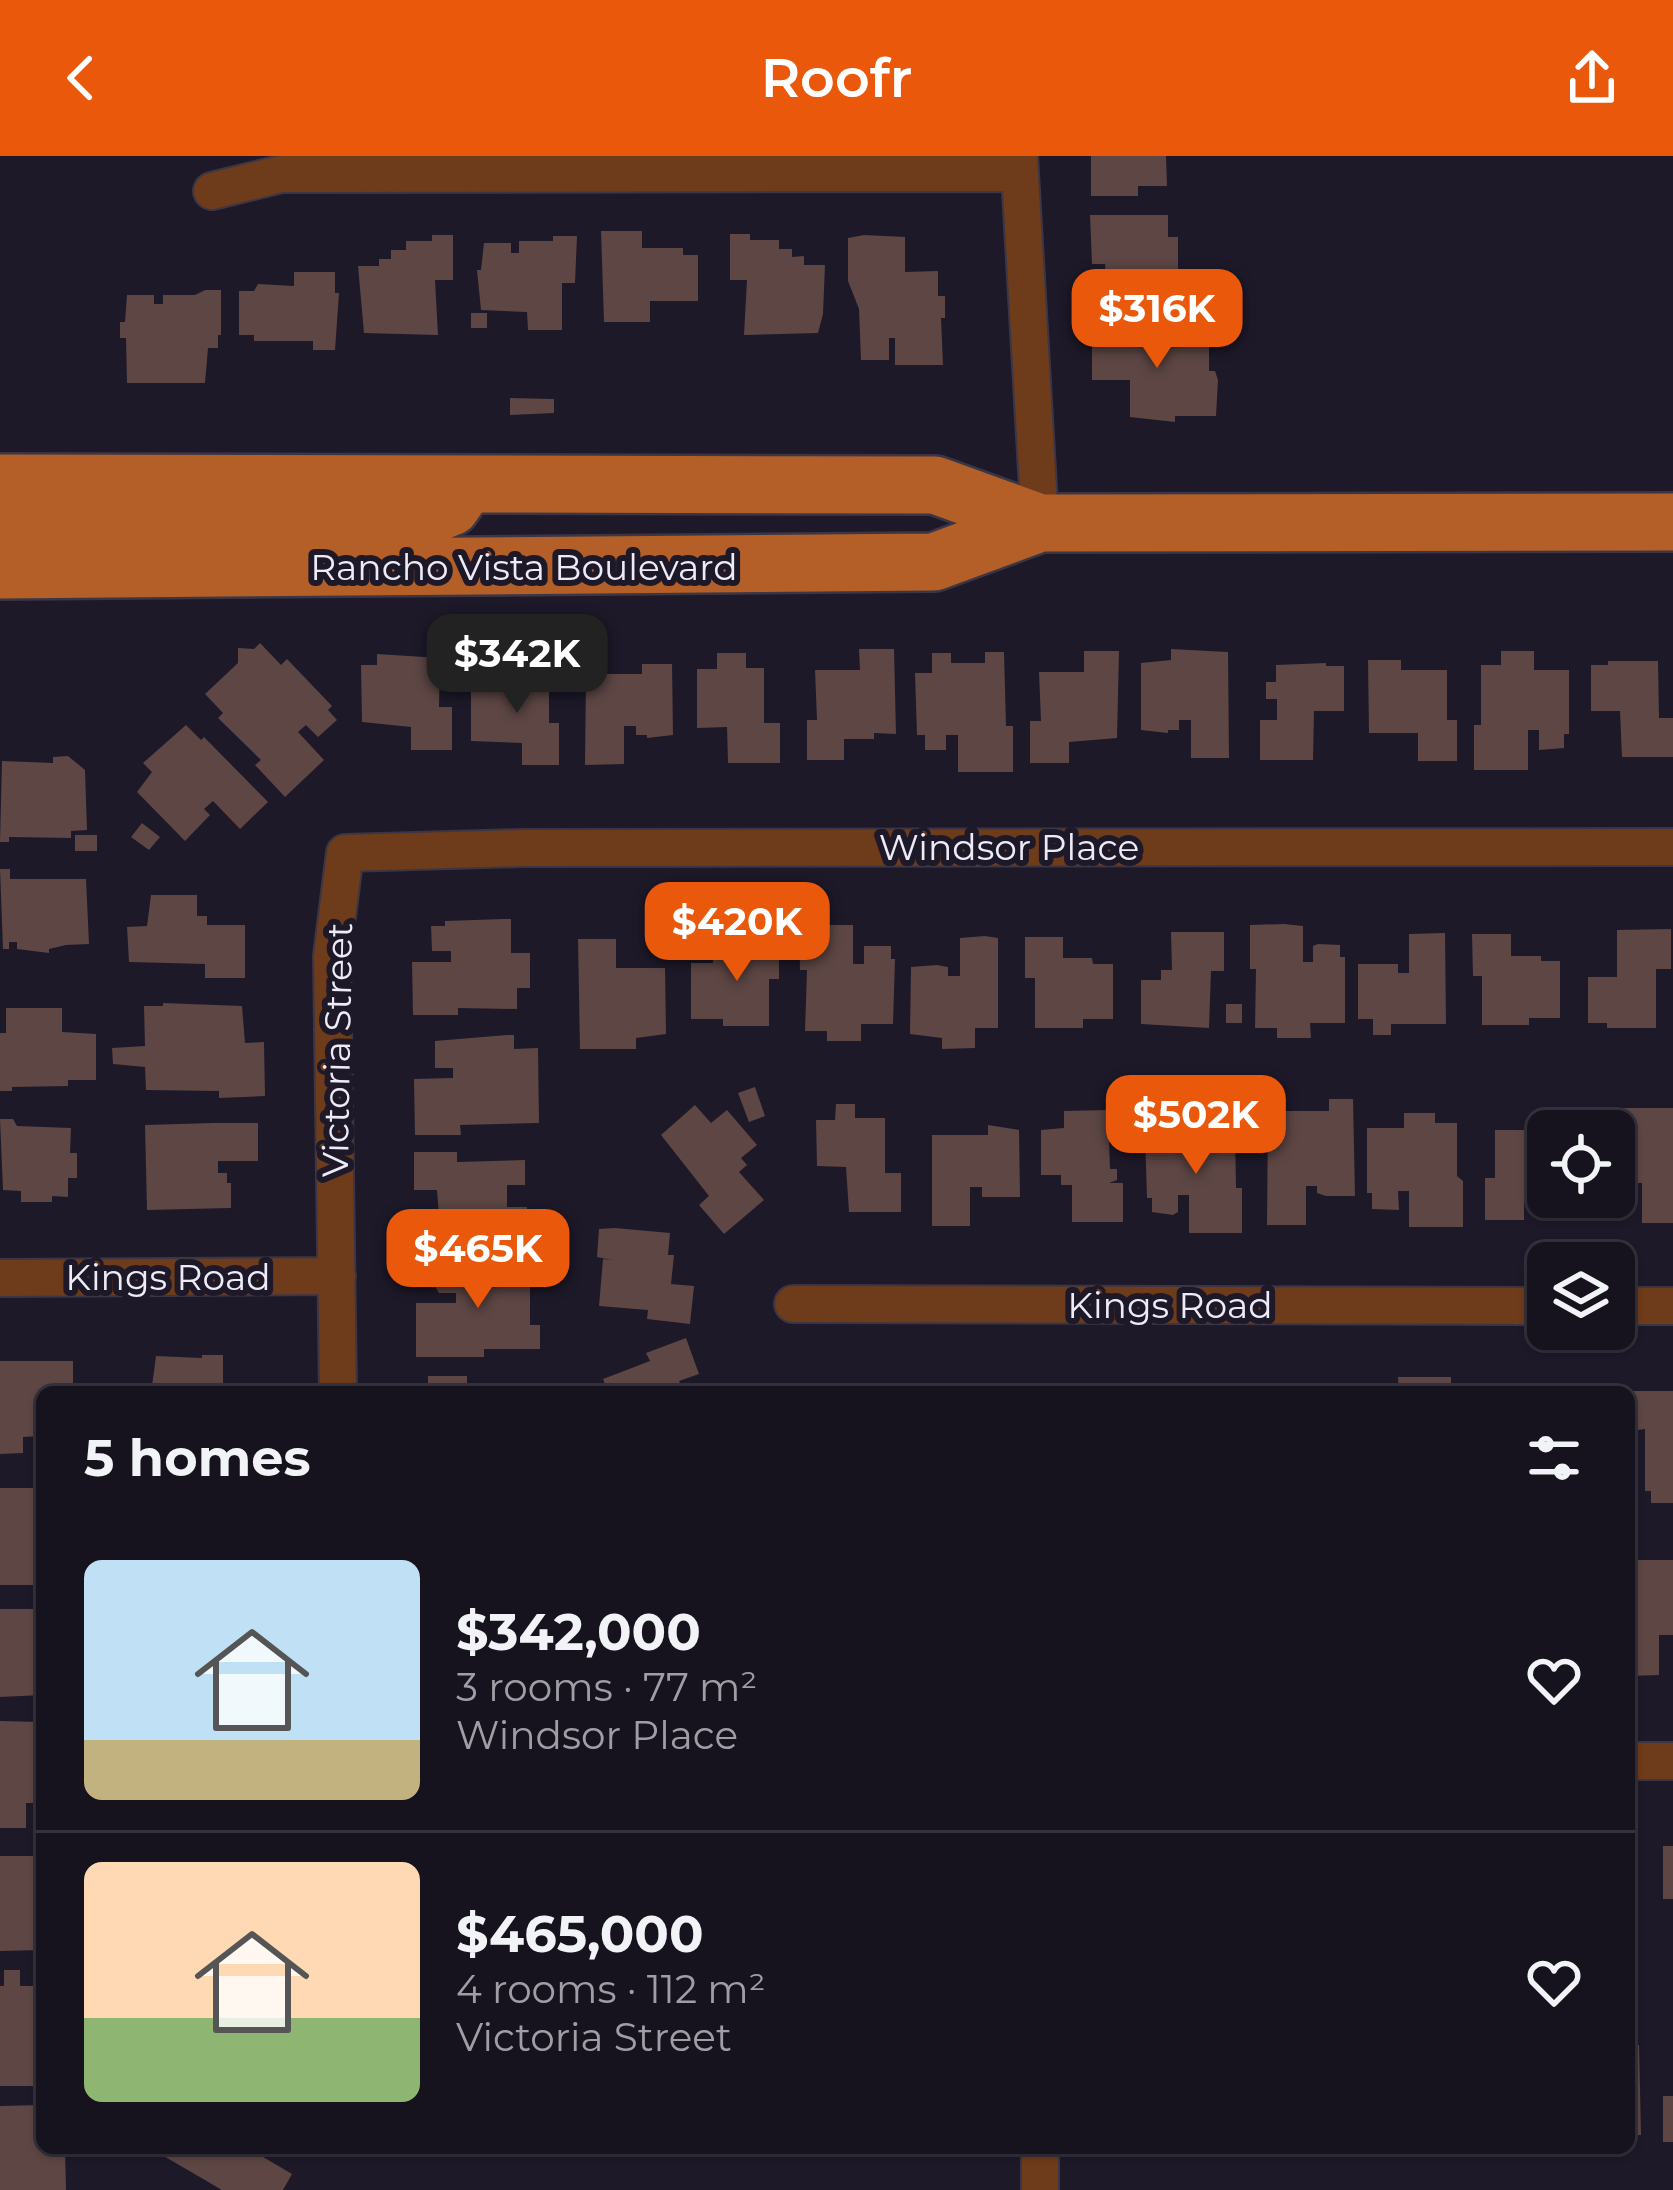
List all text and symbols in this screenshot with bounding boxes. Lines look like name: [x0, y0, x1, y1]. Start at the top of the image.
icon: back: [48, 45, 114, 111]
text: Roofr: [761, 45, 912, 111]
icon: share: [1559, 45, 1625, 111]
pin: $316K: [1073, 269, 1241, 371]
text: $316K: [1099, 284, 1215, 332]
street label: Rancho Vista Boulevard: [310, 545, 738, 589]
pin: $342K: [433, 614, 601, 716]
text: $342K: [454, 629, 580, 677]
street label: Windsor Place: [879, 825, 1139, 869]
pin: $420K: [653, 882, 821, 984]
text: $420K: [672, 897, 802, 945]
street label: Victoria Street: [313, 922, 361, 1178]
pin: $502K: [1112, 1075, 1280, 1177]
text: $502K: [1133, 1090, 1259, 1138]
map controls: [1527, 1110, 1635, 1350]
button: locate: [1527, 1110, 1635, 1218]
pin: $465K: [394, 1209, 562, 1311]
text: $465K: [413, 1224, 543, 1272]
button: layers: [1527, 1242, 1635, 1350]
street label: Kings Road: [65, 1255, 271, 1299]
street label: Kings Road: [1067, 1283, 1273, 1327]
icon: filters: [1521, 1425, 1587, 1491]
text: 5 homes: [84, 1427, 311, 1489]
text: $342,000: [456, 1601, 701, 1663]
icon: home: [180, 1608, 324, 1752]
icon: heart: [1521, 1647, 1587, 1713]
text: 3 rooms · 77 m²: [456, 1663, 757, 1711]
text: Windsor Place: [456, 1711, 738, 1759]
text: $465,000: [456, 1903, 704, 1965]
icon: home: [180, 1910, 324, 2054]
icon: heart: [1521, 1949, 1587, 2015]
text: 4 rooms · 112 m²: [456, 1965, 765, 2013]
text: Victoria Street: [456, 2013, 732, 2061]

